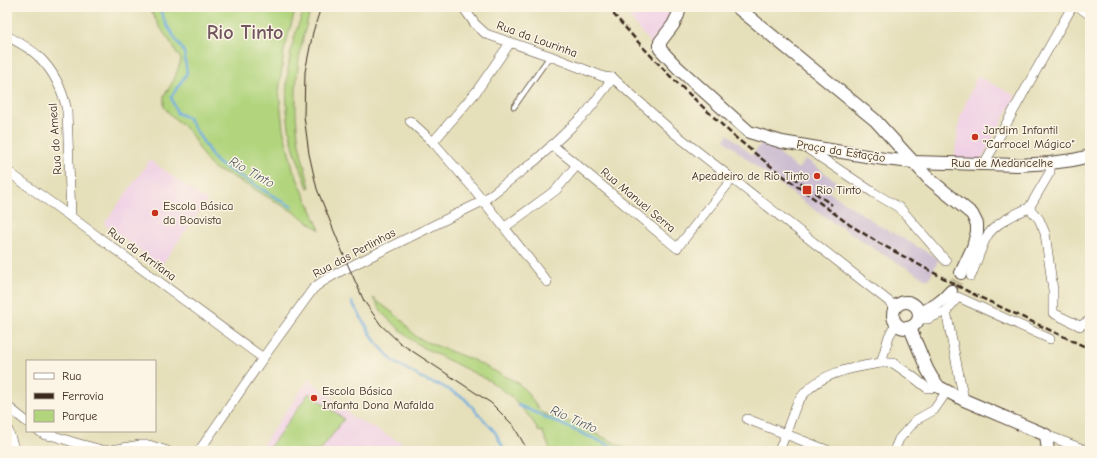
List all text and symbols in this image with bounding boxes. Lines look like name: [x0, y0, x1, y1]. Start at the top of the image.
street label: Rua da Lourinha: [495, 18, 579, 60]
district label: Rio Tinto: [207, 21, 283, 44]
street label: Rua do Ameal: [46, 103, 64, 175]
place label: Jardim Infantil "Carrocel Mágico": [983, 123, 1075, 151]
marker: Jardim Infantil "Carrocel Mágico": [970, 132, 980, 142]
street label: Praça da Estação: [796, 137, 886, 165]
water label: Rio Tinto: [227, 153, 277, 191]
street label: Rua de Medancelhe: [951, 156, 1053, 170]
street label: Rua Manuel Serra: [598, 165, 678, 235]
place label: Apeadeiro de Rio Tinto: [692, 169, 809, 183]
marker: Apeadeiro de Rio Tinto: [812, 171, 822, 181]
place label: Rio Tinto: [816, 183, 861, 197]
marker: Rio Tinto: [801, 184, 813, 196]
place label: Escola Básica da Boavista: [163, 199, 233, 227]
marker: Escola Básica da Boavista: [150, 208, 160, 218]
street label: Rua da Arrifana: [105, 224, 179, 284]
street label: Rua das Perlinhas: [310, 225, 398, 281]
legend: [26, 360, 156, 432]
text: Rua: [62, 369, 81, 383]
place label: Escola Básica Infanta Dona Mafalda: [322, 384, 434, 412]
text: Ferrovia: [62, 389, 104, 403]
marker: Escola Básica Infanta Dona Mafalda: [309, 393, 319, 403]
water label: Rio Tinto: [548, 402, 600, 436]
text: Parque: [62, 409, 97, 423]

